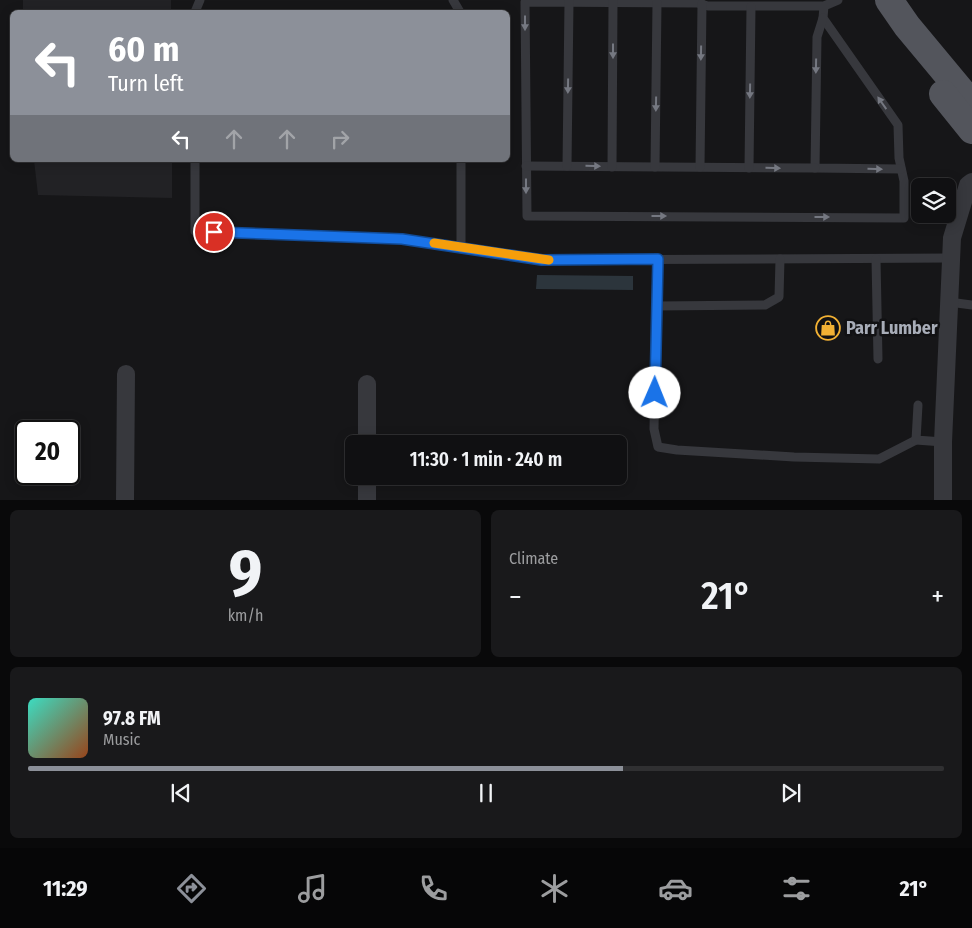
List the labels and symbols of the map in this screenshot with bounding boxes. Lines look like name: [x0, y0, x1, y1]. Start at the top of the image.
one-way arrow: [521, 15, 529, 31]
one-way arrow: [609, 43, 617, 59]
one-way arrow: [697, 45, 705, 61]
one-way arrow: [812, 58, 820, 74]
one-way arrow: [564, 78, 572, 94]
one-way arrow: [746, 83, 754, 99]
one-way arrow: [652, 96, 660, 112]
one-way arrow: [877, 96, 887, 110]
one-way arrow: [585, 162, 601, 170]
one-way arrow: [765, 164, 781, 172]
one-way arrow: [868, 165, 884, 173]
one-way arrow: [522, 178, 530, 194]
pin: [193, 211, 235, 253]
one-way arrow: [651, 212, 667, 220]
one-way arrow: [814, 213, 830, 221]
shop icon: Parr Lumber: [815, 315, 841, 341]
place label: Parr Lumber: [846, 317, 938, 339]
position arrow: [628, 366, 680, 418]
speed limit sign: 20: [15, 420, 80, 485]

